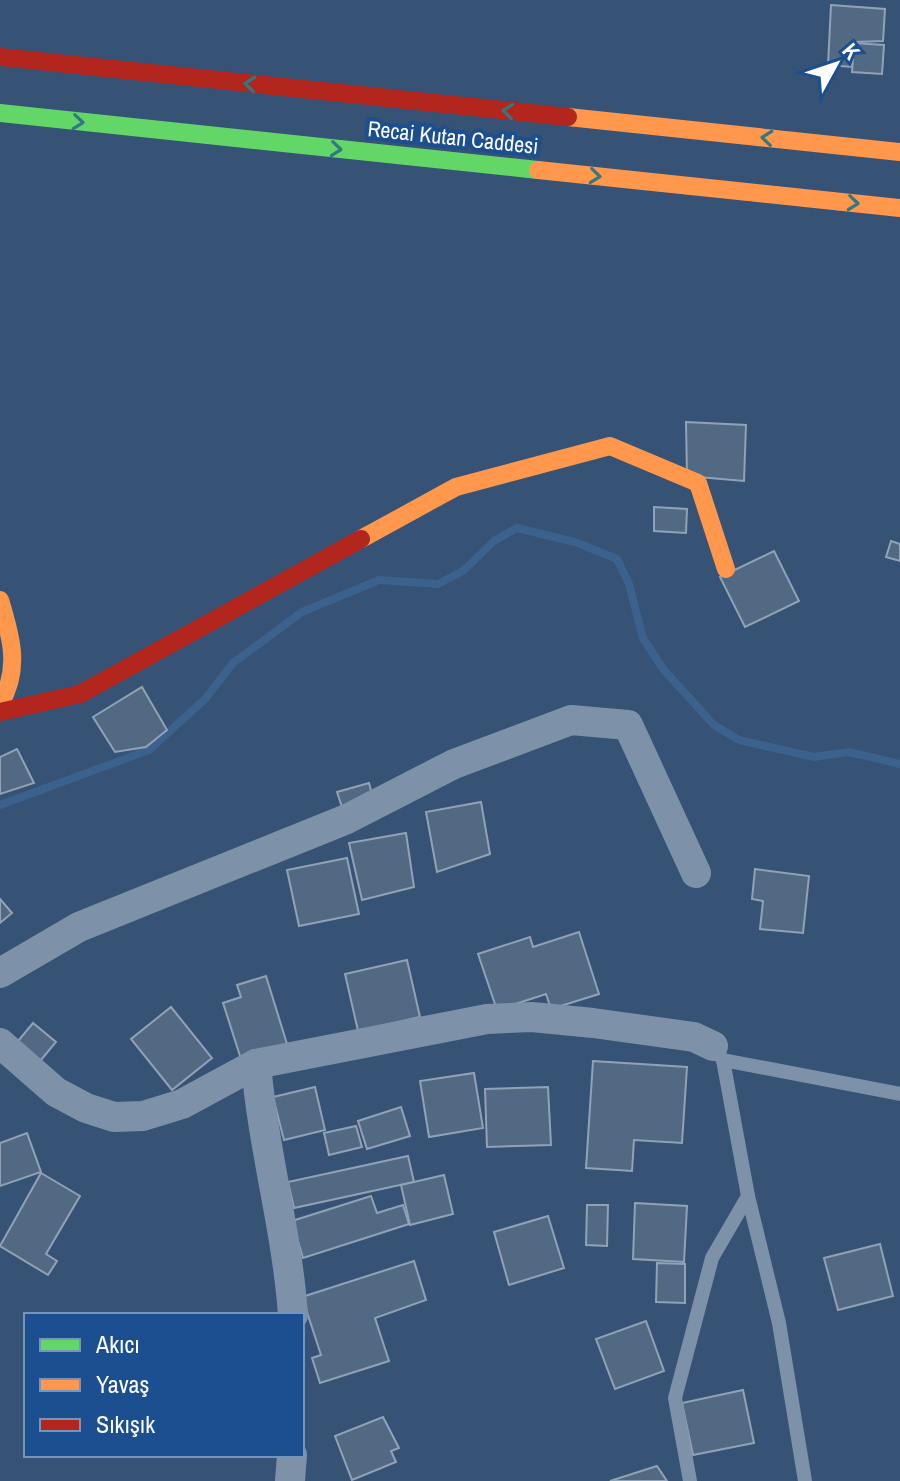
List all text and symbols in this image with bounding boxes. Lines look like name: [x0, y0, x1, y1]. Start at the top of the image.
north arrow: [796, 24, 876, 104]
text: K: [836, 37, 867, 66]
one-way arrow: [243, 75, 256, 92]
one-way arrow: [501, 103, 514, 120]
one-way arrow: [71, 113, 84, 130]
street label: Recai Kutan Caddesi: [366, 113, 540, 161]
one-way arrow: [760, 130, 773, 147]
one-way arrow: [330, 140, 343, 157]
one-way arrow: [589, 168, 602, 185]
one-way arrow: [847, 195, 860, 212]
legend: [24, 1313, 304, 1457]
text: Akıcı: [95, 1328, 140, 1360]
text: Yavaş: [96, 1368, 149, 1400]
text: Sıkışık: [96, 1408, 155, 1440]

